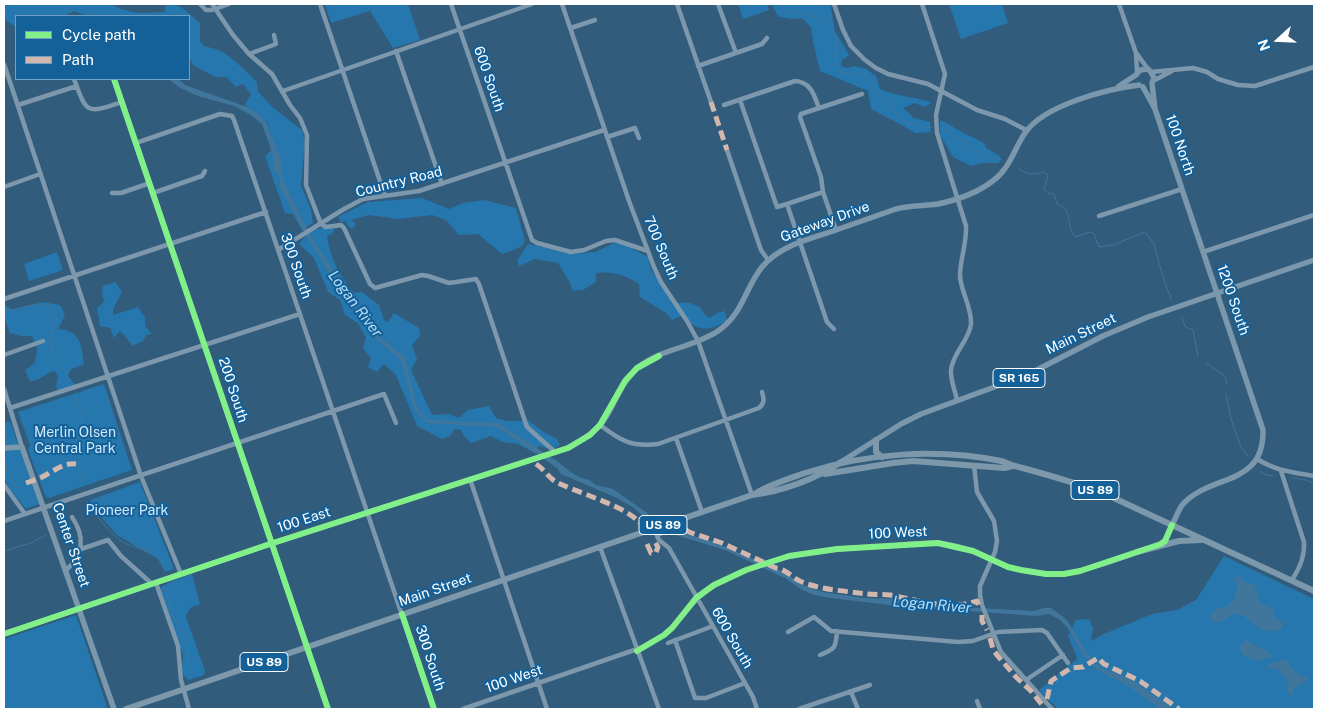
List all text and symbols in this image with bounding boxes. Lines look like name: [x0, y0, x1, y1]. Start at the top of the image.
legend: [15, 15, 190, 80]
north arrow: [1253, 15, 1303, 65]
text: Cycle path: [62, 26, 136, 43]
text: N: [1255, 37, 1273, 53]
street label: 600 South: [470, 44, 508, 114]
text: Path: [62, 51, 94, 68]
street label: 100 North: [1162, 112, 1198, 178]
street label: Country Road: [354, 163, 444, 201]
street label: Gateway Drive: [778, 198, 872, 246]
street label: 700 South: [640, 214, 682, 282]
street label: 300 South: [277, 231, 315, 301]
street label: 1200 South: [1213, 263, 1253, 337]
water label: Logan River: [324, 267, 386, 341]
street label: Main Street: [1043, 310, 1119, 358]
street label: 200 South: [215, 355, 251, 425]
road number: SR 165: [993, 368, 1045, 388]
park label: Merlin Olsen Central Park: [34, 425, 116, 458]
road number: US 89: [1071, 480, 1119, 500]
street label: Center Street: [49, 501, 93, 589]
park label: Pioneer Park: [86, 503, 168, 519]
street label: 100 East: [275, 504, 333, 536]
road number: US 89: [639, 516, 687, 534]
street label: 100 West: [868, 523, 928, 543]
street label: Main Street: [396, 570, 474, 610]
water label: Logan River: [892, 593, 972, 617]
street label: 600 South: [708, 604, 756, 672]
street label: 300 South: [411, 623, 449, 693]
road number: US 89: [240, 652, 288, 672]
street label: 100 West: [483, 661, 545, 697]

